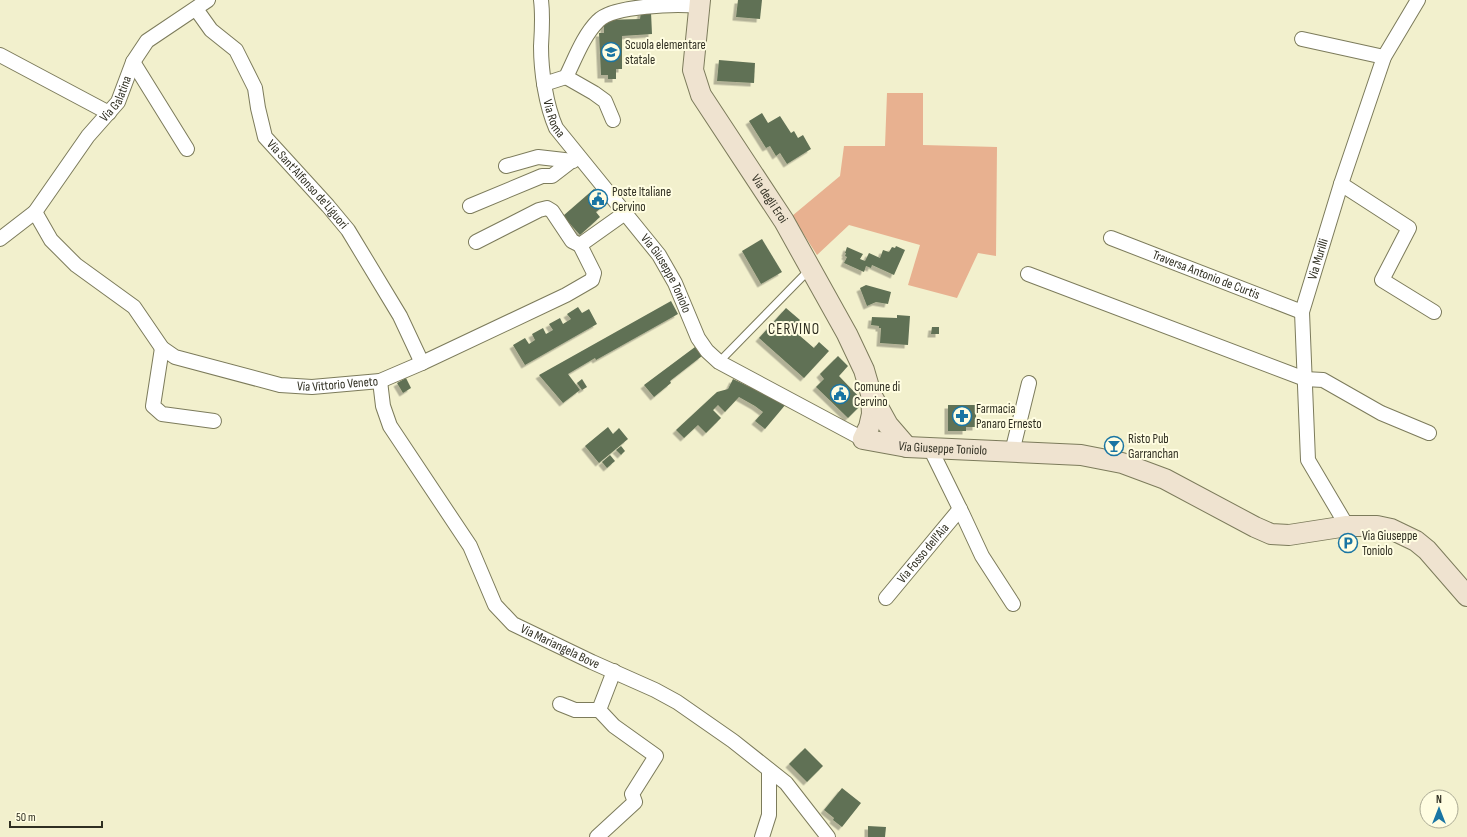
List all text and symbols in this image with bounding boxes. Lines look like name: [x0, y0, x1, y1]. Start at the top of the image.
place label: Scuola elementare statale: [625, 37, 706, 68]
school or university icon: Scuola elementare statale: [600, 41, 622, 63]
street label: Via Galatina: [96, 74, 135, 125]
street label: Via Roma: [539, 98, 569, 141]
street label: Via Sant'Alfonso de'Liguori: [263, 136, 352, 232]
street label: Via degli Eroi: [748, 171, 791, 226]
place label: Poste Italiane Cervino: [612, 184, 671, 215]
public building icon: Poste Italiane Cervino: [587, 188, 609, 210]
street label: Via Giuseppe Toniolo: [637, 231, 695, 315]
street label: Via Murilli: [1304, 237, 1332, 282]
street label: Traversa Antonio de Curtis: [1150, 247, 1262, 303]
district label: CERVINO: [768, 320, 820, 339]
street label: Via Vittorio Veneto: [296, 373, 379, 395]
place label: Comune di Cervino: [854, 379, 900, 410]
public building icon: Comune di Cervino: [829, 383, 851, 405]
place label: Farmacia Panaro Ernesto: [976, 401, 1042, 432]
pharmacy icon: Farmacia Panaro Ernesto: [951, 405, 973, 427]
place label: Risto Pub Garranchan: [1128, 431, 1179, 462]
bar icon: Risto Pub Garranchan: [1103, 435, 1125, 457]
street label: Via Giuseppe Toniolo: [897, 438, 988, 459]
street label: Via Fosso dell'Aia: [894, 520, 952, 586]
place label: Via Giuseppe Toniolo: [1362, 528, 1418, 559]
parking icon: Via Giuseppe Toniolo: [1337, 532, 1359, 554]
street label: Via Mariangela Bove: [518, 621, 602, 672]
north arrow: [1419, 789, 1459, 829]
text: N: [1436, 793, 1442, 806]
scale bar: [10, 803, 102, 829]
text: 50 m: [16, 810, 36, 825]

